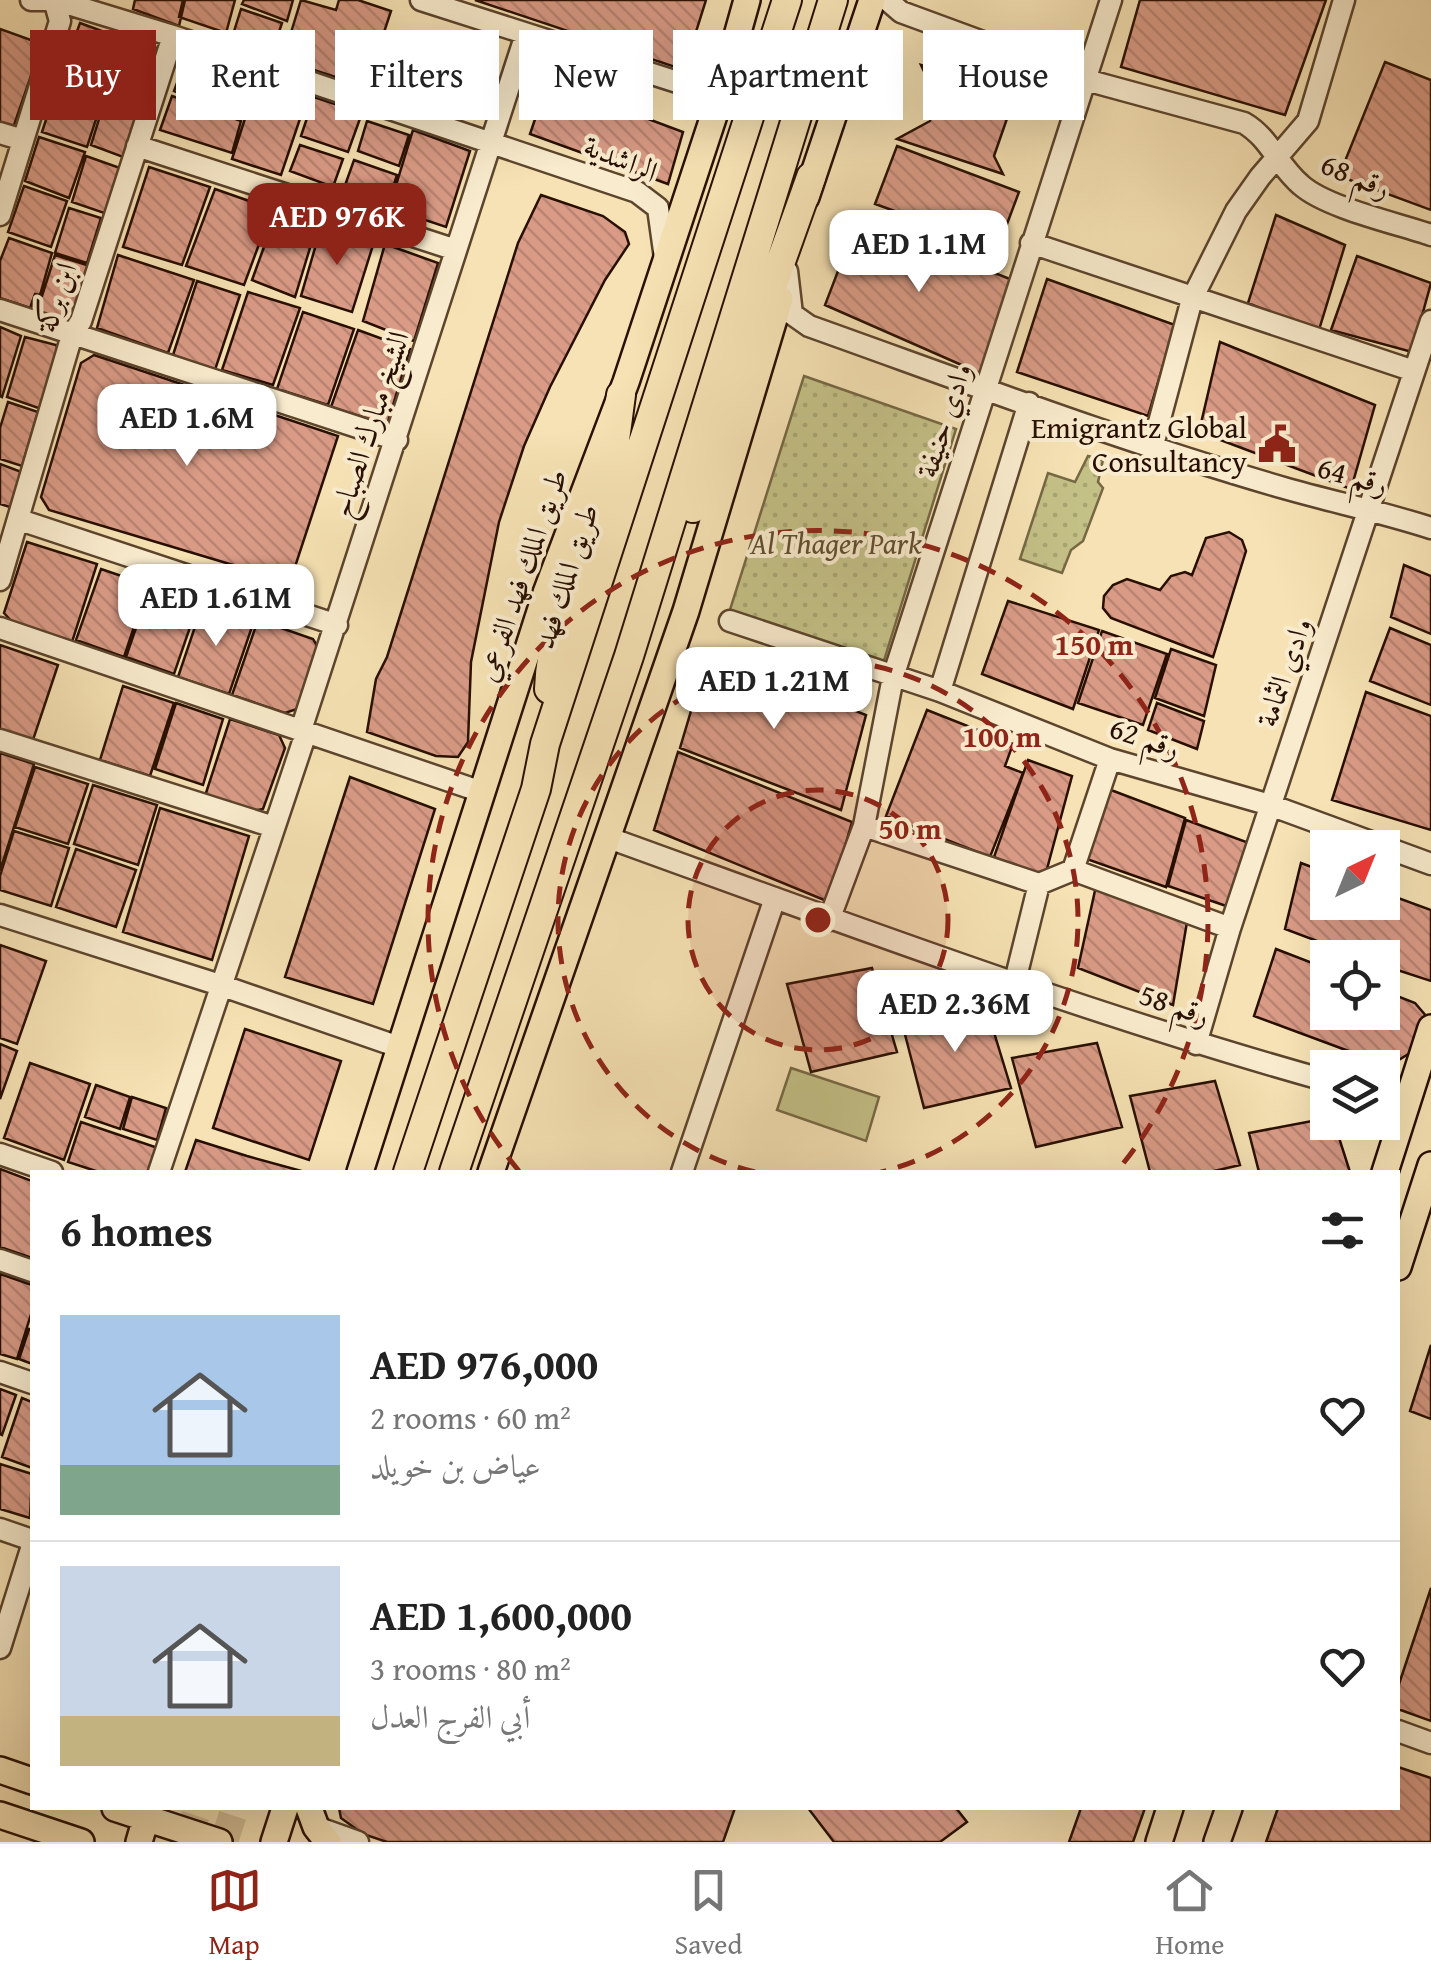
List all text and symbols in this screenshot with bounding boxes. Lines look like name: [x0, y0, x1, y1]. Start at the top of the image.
chip: Buy: [30, 30, 156, 120]
chip: Rent: [176, 30, 315, 120]
chip: Filters: [335, 30, 499, 120]
chip: New: [519, 30, 653, 120]
chip: Apartment: [673, 30, 903, 120]
chip: House: [923, 30, 1084, 120]
street label: الراشدية: [577, 123, 665, 193]
street label: رقم 68: [1312, 141, 1398, 215]
pin: AED 976K: [234, 183, 440, 268]
text: AED 976K: [269, 192, 405, 239]
pin: AED 1.1M: [816, 210, 1022, 295]
text: AED 1.1M: [851, 219, 987, 266]
street label: ابن بركة: [22, 256, 87, 340]
street label: الشيخ مبارك الصباح: [318, 325, 426, 525]
street label: وادي حنيفة: [904, 357, 985, 484]
pin: AED 1.6M: [84, 384, 290, 469]
text: AED 1.6M: [119, 393, 255, 440]
place label: Emigrantz Global Consultancy: [1031, 405, 1247, 483]
public building icon: Emigrantz Global Consultancy: [1256, 423, 1298, 465]
street label: رقم 64: [1311, 444, 1393, 512]
street label: طريق الملك فهد الفرعي: [468, 464, 574, 686]
street label: طريق الملك فهد: [525, 499, 605, 653]
park label: Al Thager Park: [749, 521, 922, 565]
pin: AED 1.61M: [102, 564, 330, 649]
text: AED 1.61M: [140, 573, 292, 620]
street label: وادي الثمامة: [1244, 611, 1325, 734]
text: 150 m: [1055, 622, 1134, 666]
pin: AED 1.21M: [660, 647, 888, 732]
text: AED 1.21M: [698, 656, 850, 703]
street label: رقم 62: [1102, 705, 1186, 776]
text: 100 m: [963, 714, 1042, 758]
text: 50 m: [878, 806, 942, 850]
north arrow: [1310, 830, 1400, 920]
map controls: [1310, 830, 1400, 1140]
centre of rings: [800, 902, 836, 938]
button: locate: [1310, 940, 1400, 1030]
pin: AED 2.36M: [841, 970, 1069, 1055]
street label: رقم 58: [1132, 971, 1216, 1043]
text: AED 2.36M: [879, 979, 1031, 1026]
button: layers: [1310, 1050, 1400, 1140]
text: 6 homes: [60, 1200, 213, 1261]
icon: filters: [1315, 1203, 1370, 1258]
text: AED 976,000: [370, 1333, 598, 1394]
icon: home: [140, 1355, 260, 1475]
icon: heart: [1315, 1388, 1370, 1443]
text: 2 rooms · 60 m²: [370, 1394, 571, 1441]
text: عياض بن خويلد: [370, 1442, 541, 1489]
text: AED 1,600,000: [370, 1584, 632, 1645]
icon: home: [140, 1606, 260, 1726]
icon: heart: [1315, 1639, 1370, 1694]
text: 3 rooms · 80 m²: [370, 1645, 571, 1692]
text: أبي الفرج العدل: [370, 1693, 530, 1740]
tab: Map: [207, 1863, 262, 1964]
tab: Saved: [675, 1863, 742, 1964]
tab: Home: [1156, 1863, 1224, 1964]

